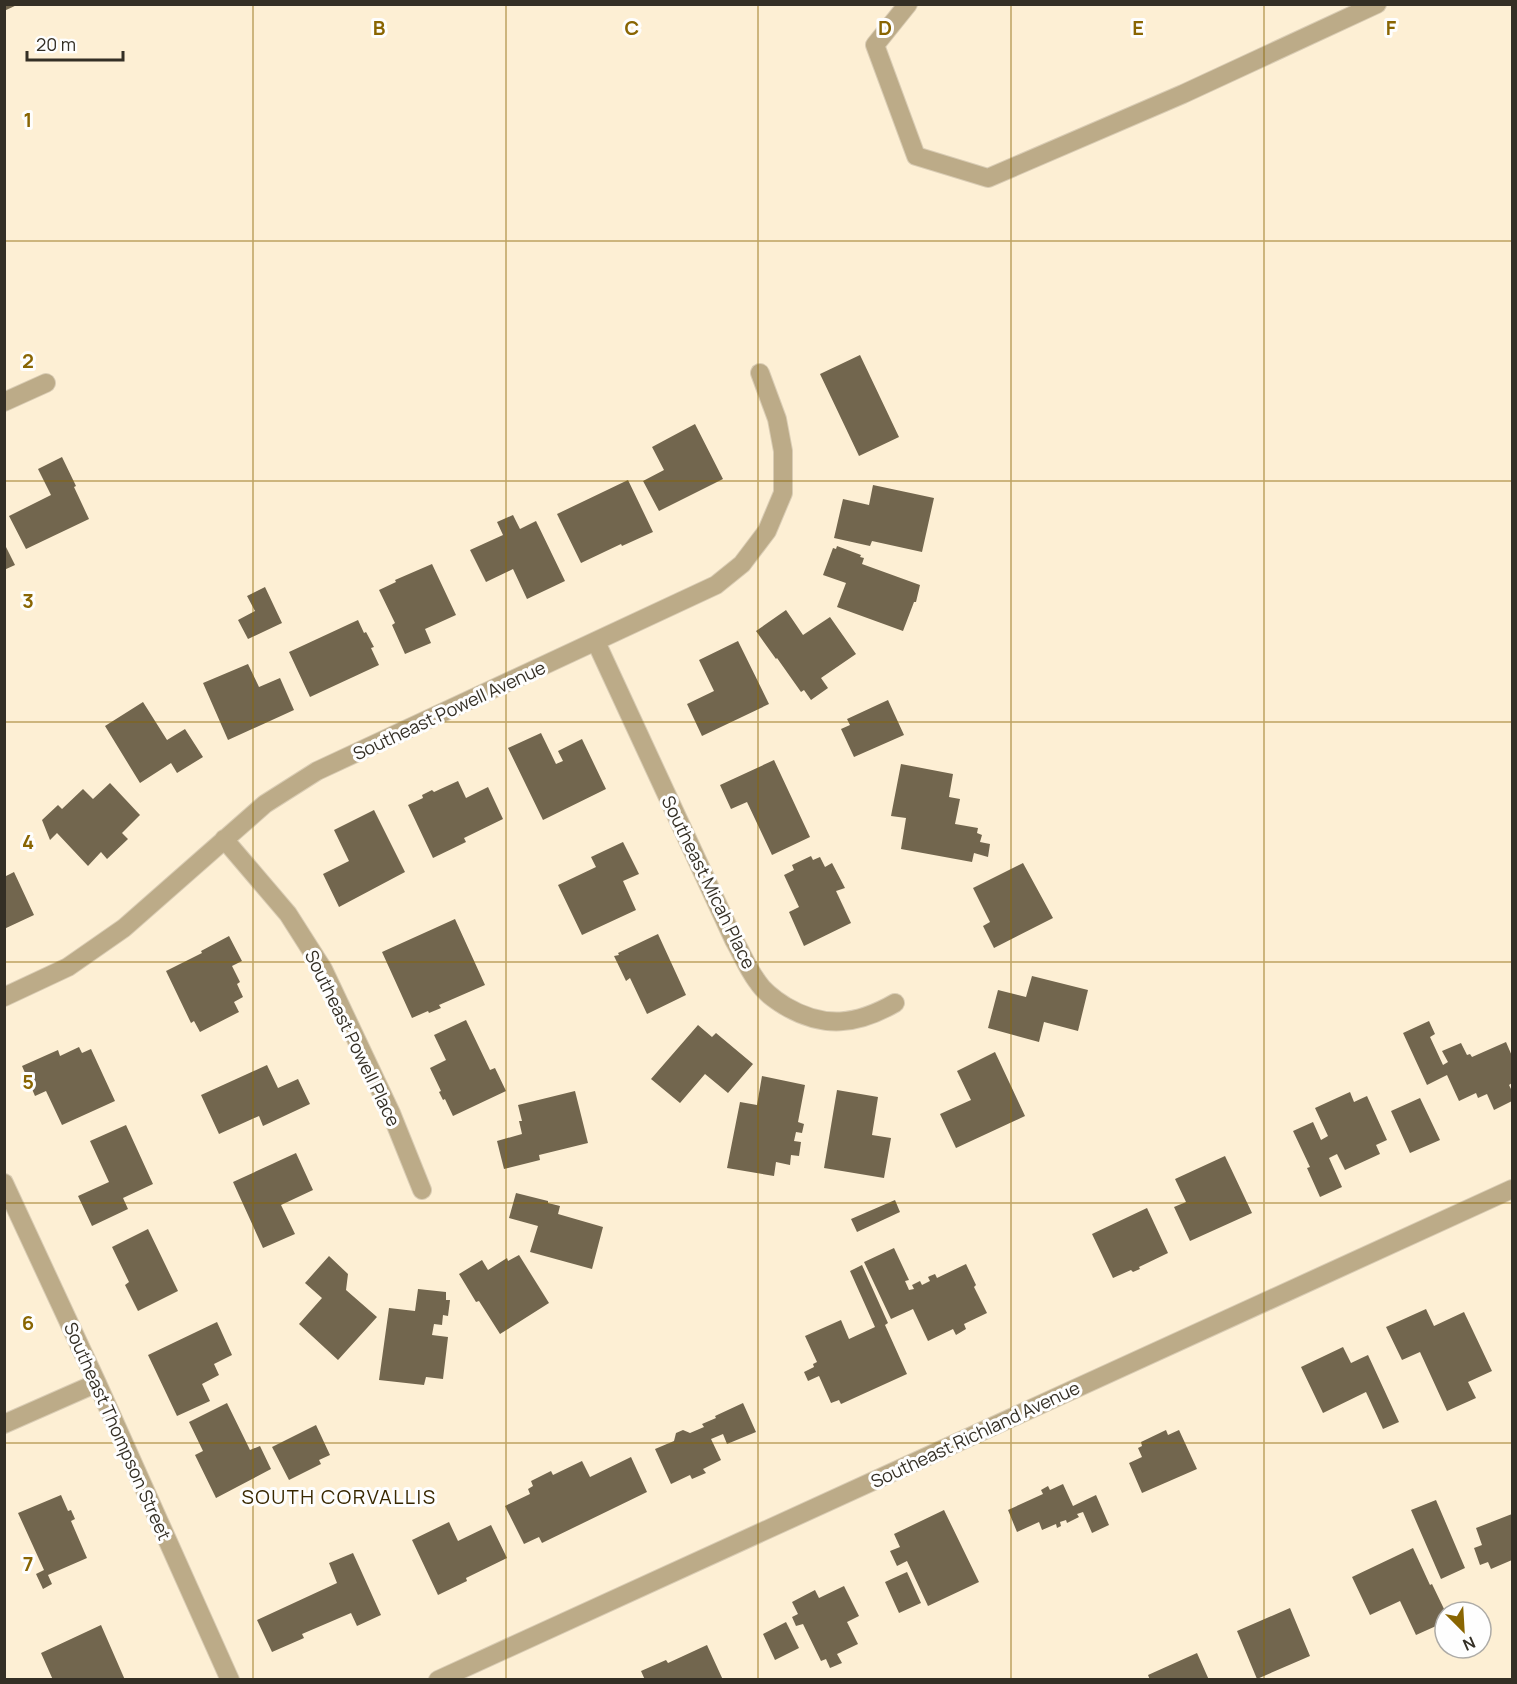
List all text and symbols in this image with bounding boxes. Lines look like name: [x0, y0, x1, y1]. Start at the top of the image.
text: B: [373, 14, 386, 41]
text: C: [625, 14, 639, 41]
text: D: [878, 14, 892, 41]
text: E: [1132, 14, 1144, 41]
text: F: [1386, 14, 1397, 41]
scale bar: [27, 24, 123, 62]
text: 20 m: [36, 32, 76, 56]
text: 1: [24, 106, 32, 133]
text: 2: [22, 347, 34, 374]
text: 3: [22, 587, 34, 614]
street label: Southeast Powell Avenue: [349, 655, 549, 765]
street label: Southeast Micah Place: [657, 791, 761, 973]
text: 4: [22, 828, 34, 855]
street label: Southeast Powell Place: [300, 946, 406, 1130]
text: 5: [22, 1068, 34, 1095]
text: 6: [22, 1309, 34, 1336]
street label: Southeast Thompson Street: [59, 1318, 177, 1544]
street label: Southeast Richland Avenue: [867, 1375, 1083, 1493]
district label: SOUTH CORVALLIS: [241, 1483, 437, 1510]
text: 7: [23, 1550, 33, 1577]
north arrow: [1433, 1600, 1493, 1660]
text: N: [1459, 1631, 1479, 1656]

